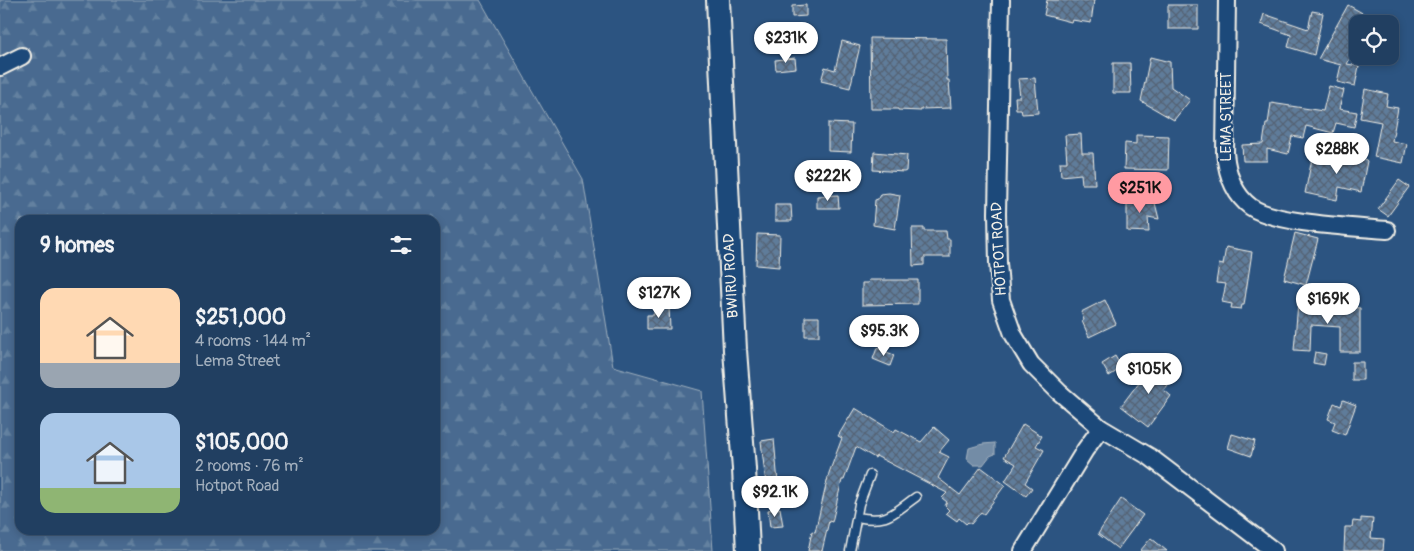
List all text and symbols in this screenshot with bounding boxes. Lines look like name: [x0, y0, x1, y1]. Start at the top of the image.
map controls: [1349, 15, 1399, 65]
button: locate: [1349, 15, 1399, 65]
pin: $231K: [751, 22, 821, 64]
text: $231K: [765, 28, 807, 48]
street label: LEMA STREET: [1217, 72, 1236, 162]
pin: $288K: [1302, 132, 1372, 175]
text: $288K: [1315, 139, 1359, 159]
pin: $222K: [793, 160, 863, 202]
text: $222K: [805, 166, 851, 186]
pin: $251K: [1105, 172, 1175, 214]
text: $251K: [1119, 178, 1161, 198]
street label: HOTPOT ROAD: [987, 202, 1011, 296]
icon: filters: [387, 231, 415, 259]
text: 9 homes: [40, 232, 114, 259]
street label: BWIRU ROAD: [719, 233, 743, 319]
pin: $127K: [624, 276, 694, 319]
pin: $169K: [1293, 282, 1363, 325]
text: $127K: [638, 283, 680, 303]
text: $169K: [1307, 289, 1349, 309]
text: $251,000: [195, 304, 286, 331]
icon: home: [80, 308, 140, 368]
pin: $95.3K: [843, 314, 925, 357]
text: $95.3K: [860, 321, 908, 341]
text: 4 rooms · 144 m²: [195, 331, 311, 351]
text: Lema Street: [195, 351, 280, 371]
pin: $105K: [1114, 352, 1184, 395]
text: $105K: [1127, 359, 1171, 379]
text: $105,000: [195, 429, 289, 456]
icon: home: [80, 433, 140, 493]
text: 2 rooms · 76 m²: [195, 456, 304, 476]
text: Hotpot Road: [195, 476, 279, 496]
pin: $92.1K: [734, 476, 816, 518]
text: $92.1K: [752, 482, 798, 502]

